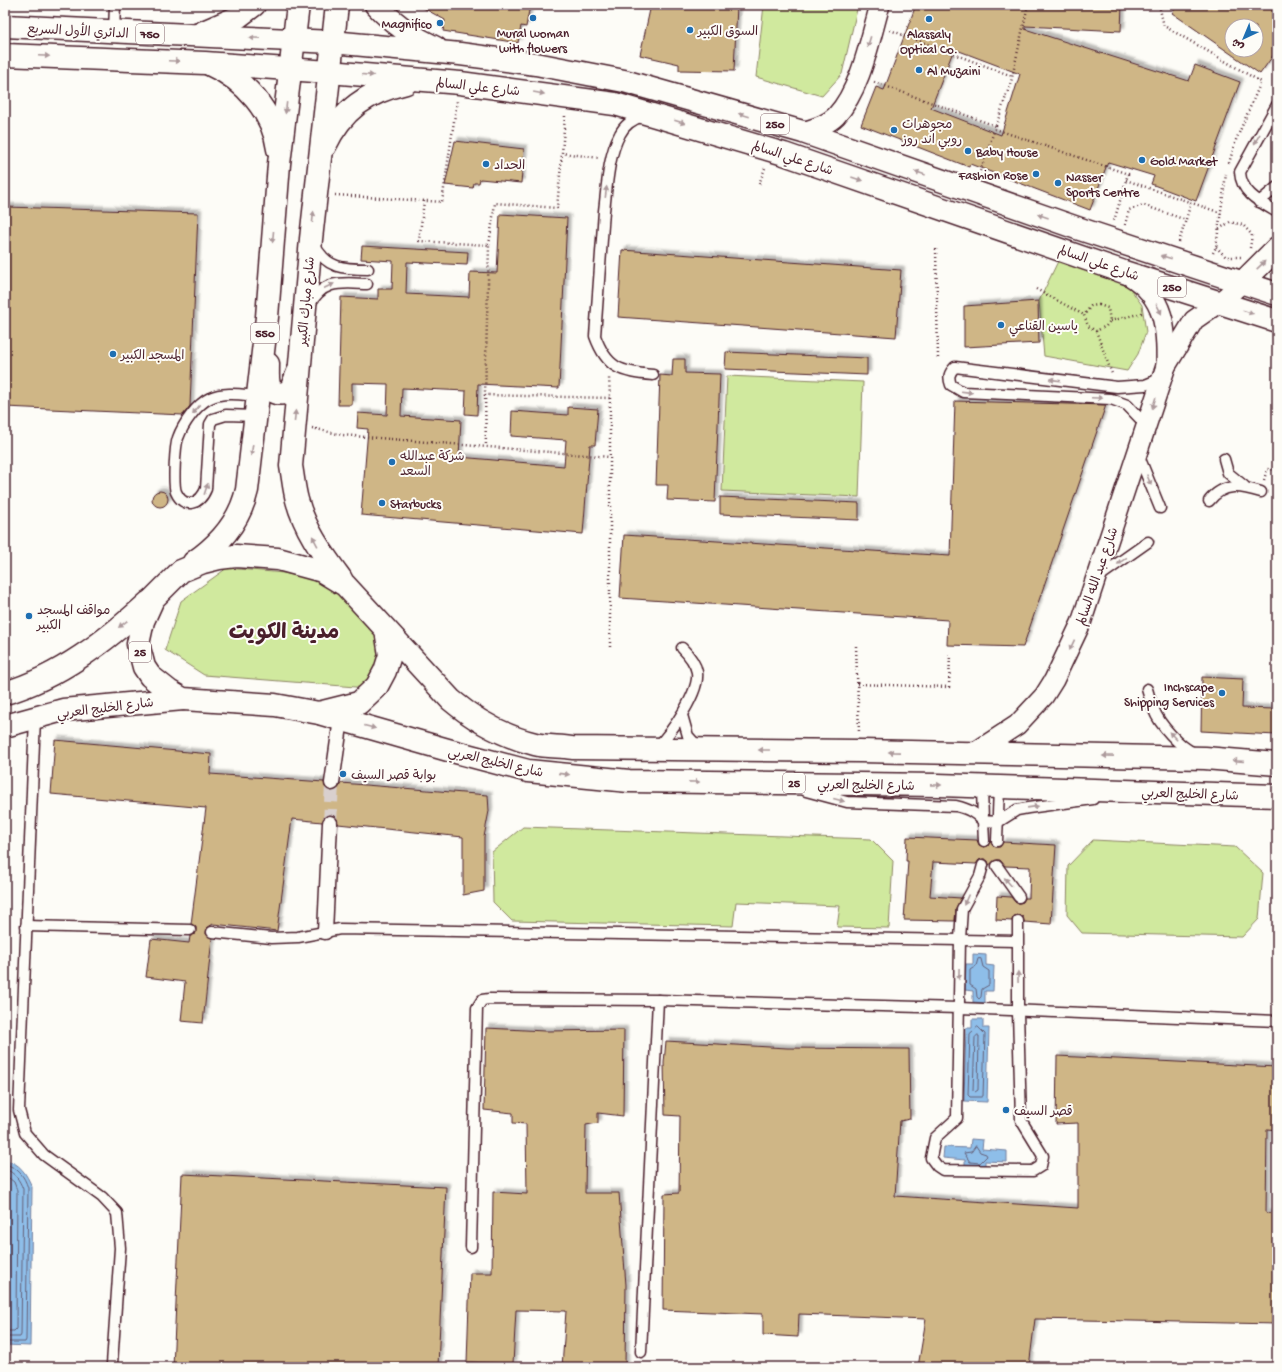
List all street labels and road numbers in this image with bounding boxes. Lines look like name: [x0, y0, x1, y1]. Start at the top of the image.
street label: الدائري الأول السريع: [27, 19, 129, 44]
road number: 750: [136, 24, 164, 44]
street label: شارع علي السالم: [435, 77, 521, 102]
road number: 250: [761, 114, 789, 134]
street label: شارع علي السالم: [749, 139, 835, 181]
street label: شارع علي السالم: [1055, 244, 1141, 287]
street label: شارع مبارك الكبير: [296, 256, 319, 347]
road number: 250: [1158, 277, 1186, 297]
road number: 550: [251, 323, 279, 343]
street label: شارع عبد الله السالم: [1075, 526, 1123, 628]
road number: 25: [129, 642, 151, 662]
street label: شارع الخليج العربي: [56, 696, 155, 725]
street label: شارع الخليج العربي: [446, 745, 545, 784]
road number: 25: [783, 773, 805, 793]
street label: شارع الخليج العربي: [817, 778, 915, 797]
street label: شارع الخليج العربي: [1141, 786, 1239, 807]

